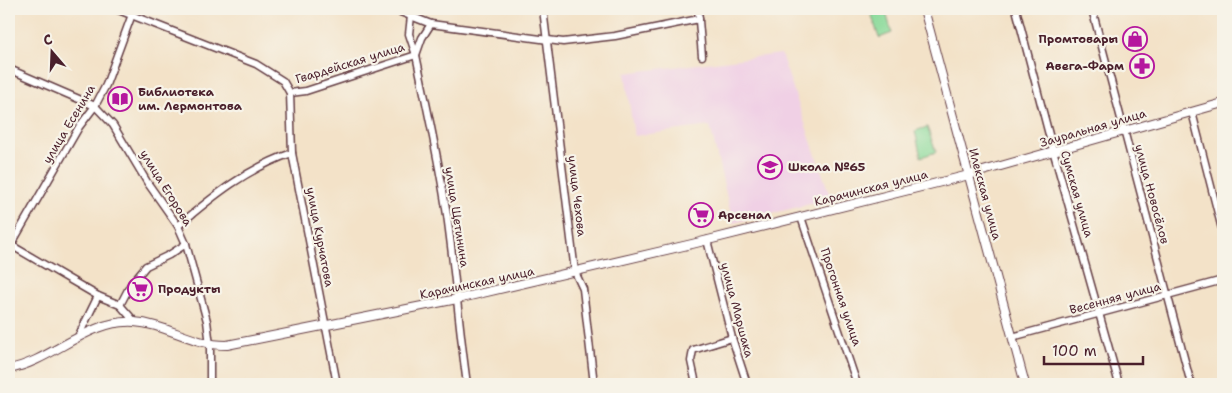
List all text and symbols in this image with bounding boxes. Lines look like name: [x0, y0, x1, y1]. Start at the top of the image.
shop icon: Промтовары: [1122, 26, 1148, 52]
north arrow: [28, 28, 78, 78]
text: С: [41, 30, 55, 50]
place label: Промтовары: [1039, 31, 1118, 47]
street label: Гвардейская улица: [293, 39, 407, 87]
pharmacy icon: Авега-Фарм: [1129, 53, 1155, 79]
place label: Авега-Фарм: [1045, 58, 1124, 74]
street label: улица Есенина: [39, 81, 99, 166]
place label: Библиотека им. Лермонтова: [138, 84, 243, 114]
library icon: Библиотека им. Лермонтова: [107, 86, 133, 112]
street label: Зауральная улица: [1038, 105, 1148, 151]
street label: улица Новосёлов: [1131, 142, 1173, 246]
street label: Илекская улица: [965, 146, 1005, 242]
street label: улица Егорова: [136, 147, 196, 230]
street label: Сумская улица: [1057, 149, 1097, 240]
school or university icon: Школа №65: [757, 154, 783, 180]
street label: улица Чехова: [564, 155, 590, 238]
place label: Школа №65: [788, 159, 865, 175]
street label: улица Щетинина: [441, 165, 473, 269]
street label: Карачинская улица: [813, 166, 930, 210]
street label: улица Курчатова: [302, 186, 338, 289]
supermarket icon: Арсенал: [688, 202, 714, 228]
place label: Арсенал: [718, 207, 772, 223]
street label: Прогонная улица: [817, 246, 865, 349]
street label: улица Маршака: [717, 261, 758, 360]
street label: Карачинская улица: [418, 263, 536, 303]
supermarket icon: Продукты: [127, 276, 153, 302]
street label: Весенняя улица: [1068, 278, 1163, 318]
place label: Продукты: [158, 281, 221, 297]
scale bar: [1044, 333, 1143, 365]
text: 100 m: [1052, 341, 1097, 361]

